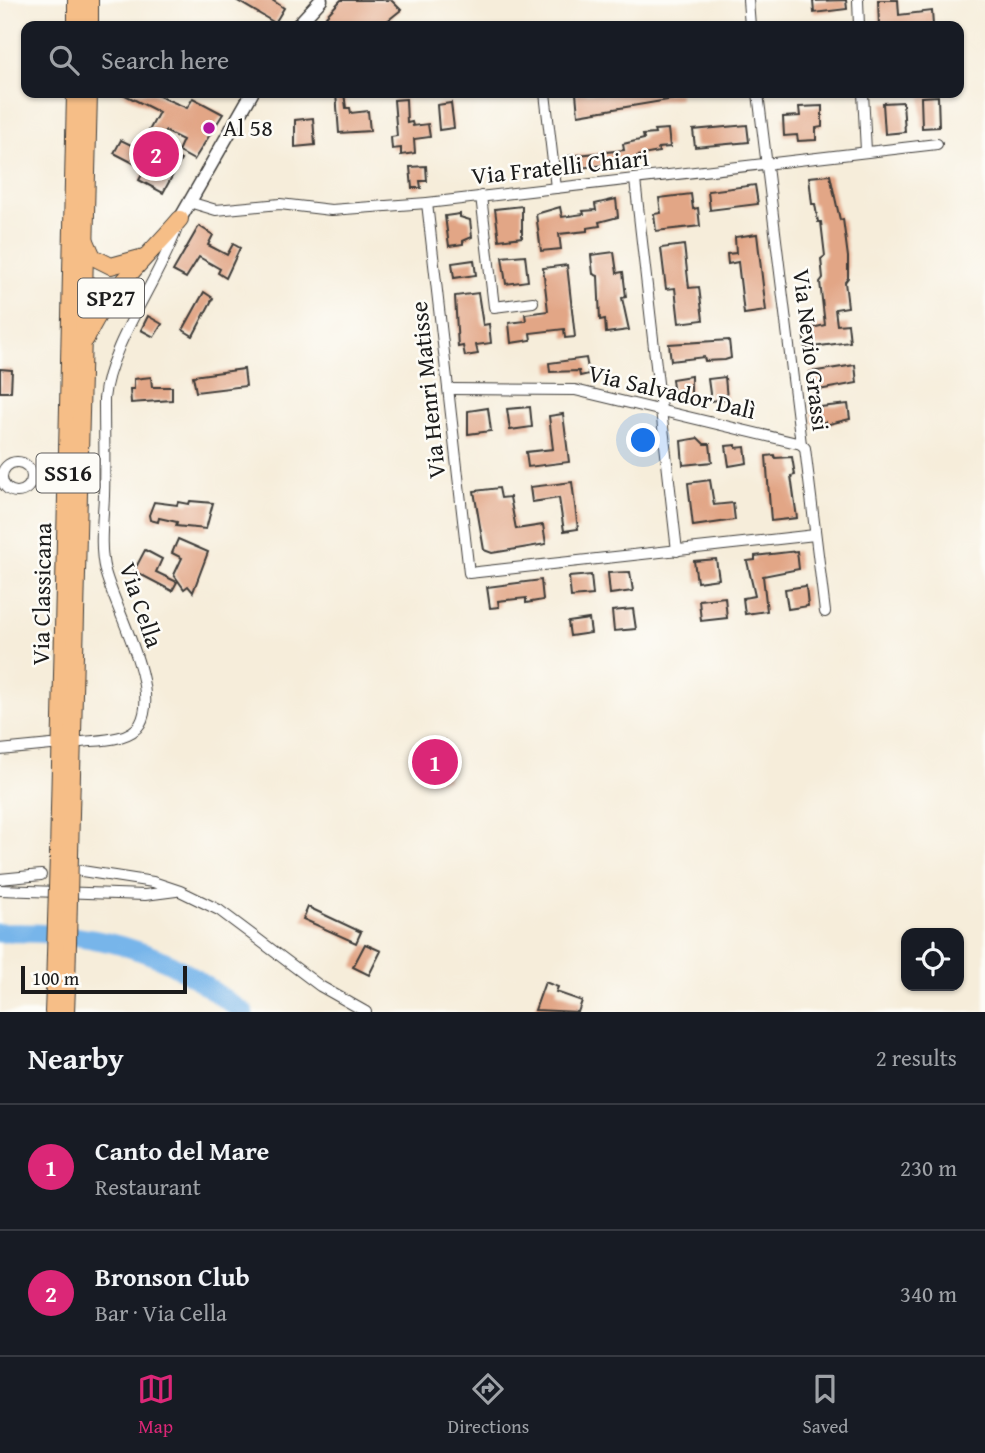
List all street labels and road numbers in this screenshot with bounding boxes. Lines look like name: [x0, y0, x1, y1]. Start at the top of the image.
street label: Via Fratelli Chiari: [469, 140, 651, 193]
street label: Via Nevio Grassi: [784, 267, 839, 433]
road number: SP27: [78, 278, 144, 318]
street label: Via Henri Matisse: [401, 300, 454, 481]
street label: Via Salvador Dalì: [585, 355, 760, 428]
road number: SS16: [36, 453, 100, 492]
street label: Via Classicana: [23, 522, 60, 666]
street label: Via Cella: [111, 557, 173, 653]

